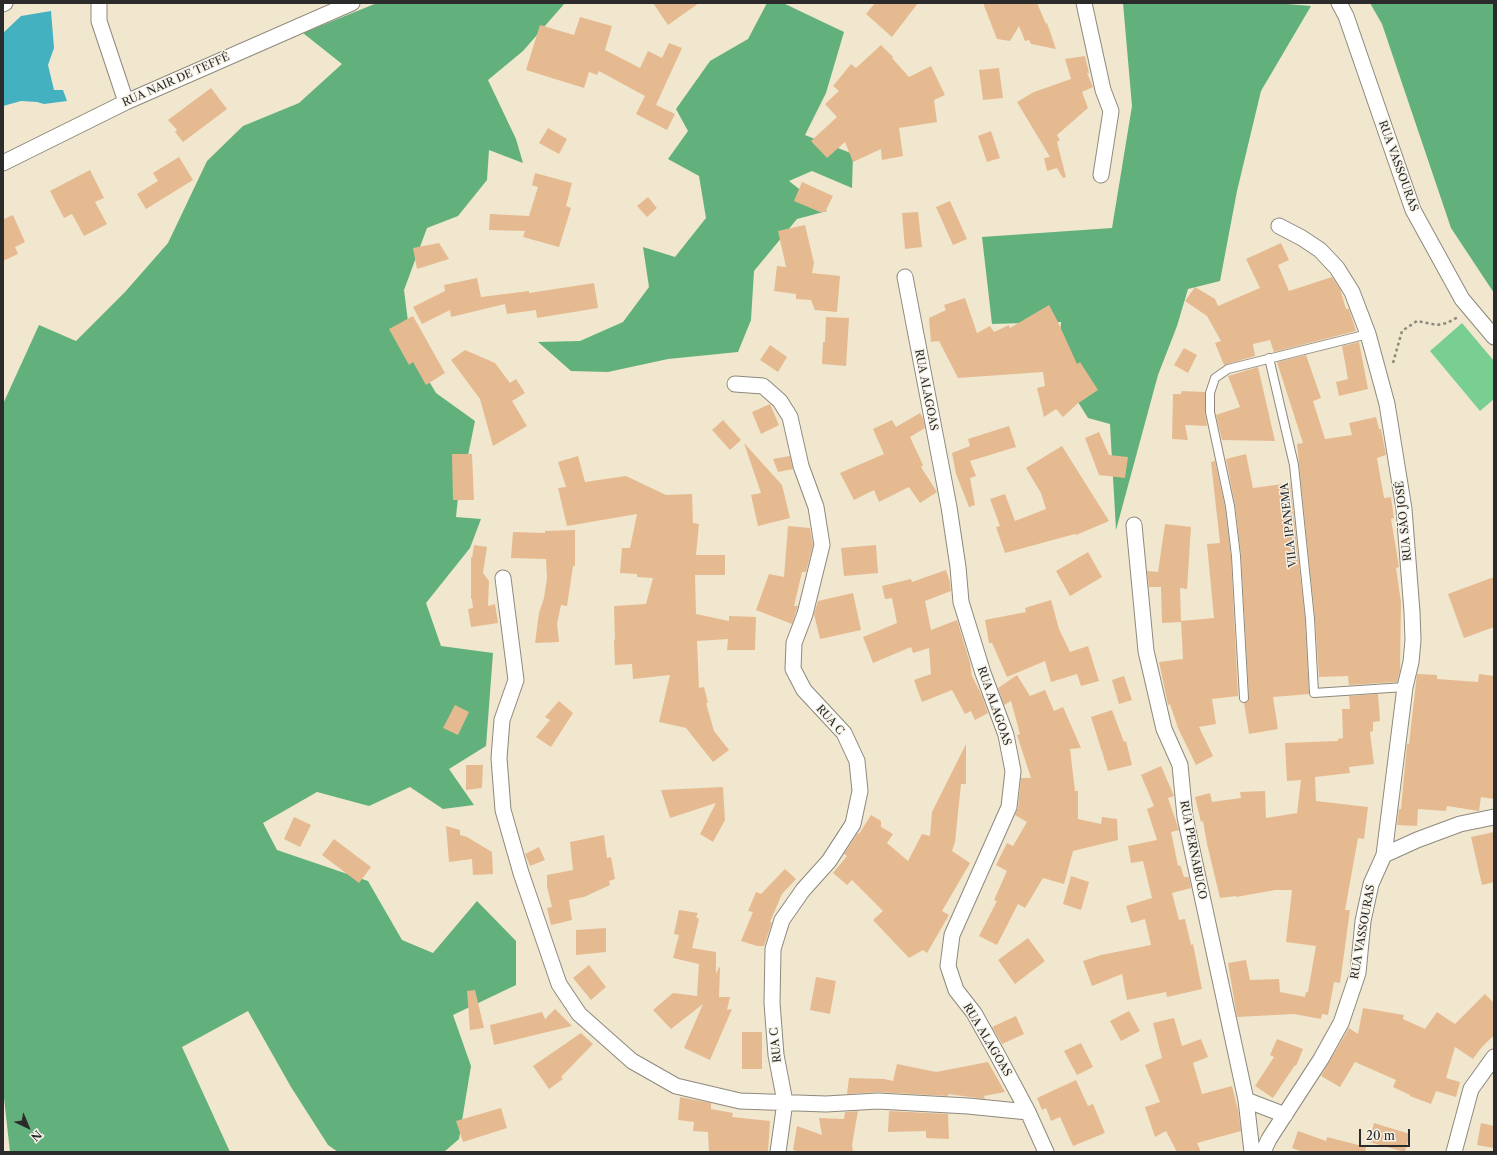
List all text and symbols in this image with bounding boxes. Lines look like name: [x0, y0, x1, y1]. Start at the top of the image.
street label: RUA NAIR DE TEFFÉ: [120, 50, 232, 110]
street label: RUA VASSOURAS: [1375, 119, 1421, 213]
street label: RUA ALAGOAS: [912, 348, 940, 432]
street label: RUA SÃO JOSÉ: [1393, 480, 1415, 562]
street label: VILA IPANEMA: [1278, 482, 1300, 568]
street label: RUA ALAGOAS: [974, 665, 1014, 747]
street label: RUA C: [813, 702, 847, 738]
street label: RUA PERNABUCO: [1177, 799, 1209, 901]
street label: RUA VASSOURAS: [1348, 884, 1378, 980]
street label: RUA ALAGOAS: [960, 1001, 1014, 1079]
street label: RUA C: [768, 1027, 784, 1063]
north arrow: [8, 1107, 48, 1147]
scale bar: [1361, 1121, 1412, 1147]
text: N: [28, 1127, 45, 1144]
text: 20 m: [1366, 1128, 1395, 1143]

